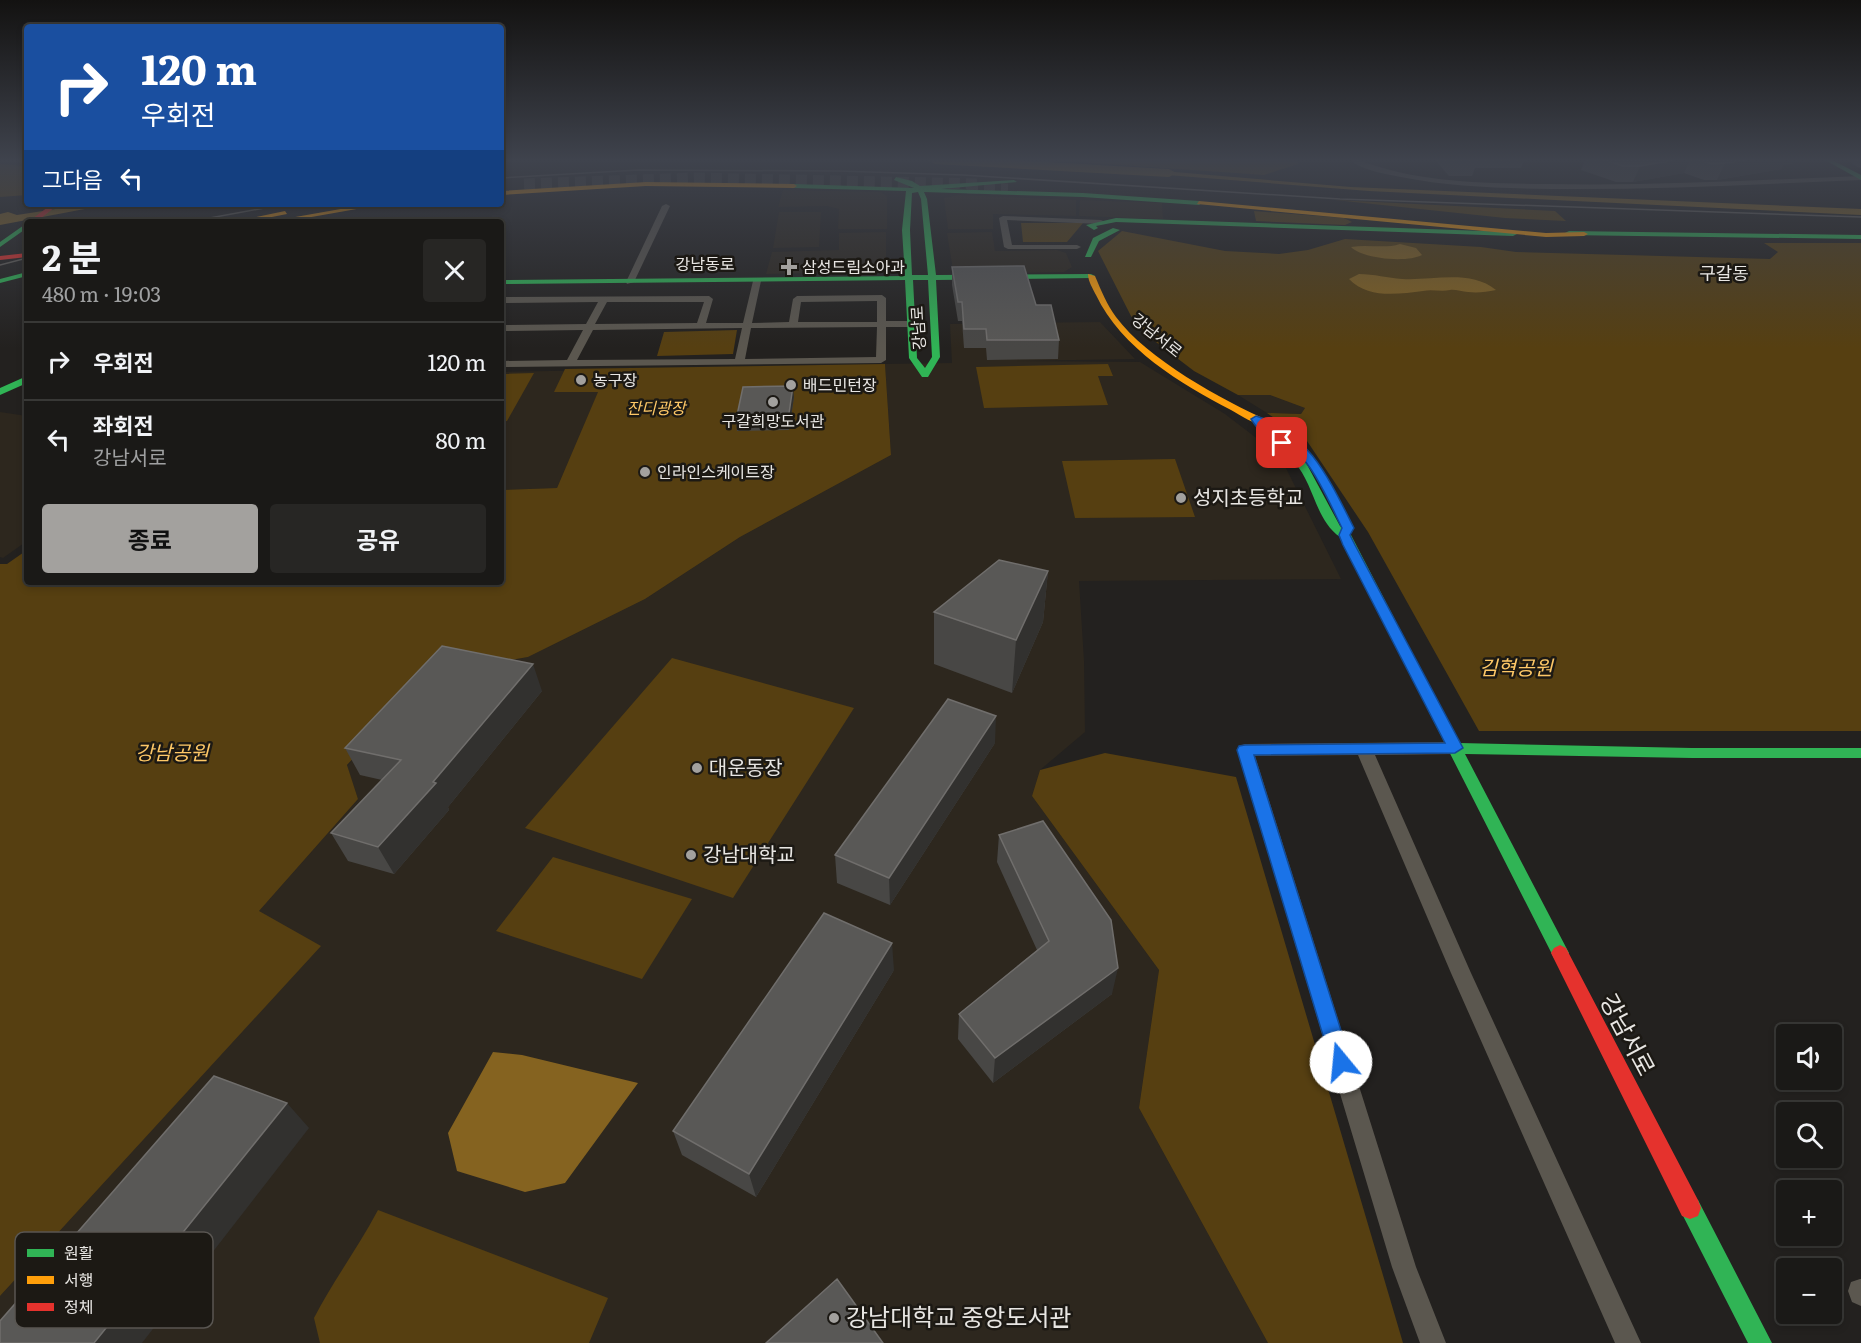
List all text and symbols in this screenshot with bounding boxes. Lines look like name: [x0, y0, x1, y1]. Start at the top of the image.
text: 120 m: [141, 36, 257, 98]
icon: right: [42, 48, 120, 126]
text: 우회전: [141, 93, 216, 133]
text: 그다음: [42, 162, 103, 195]
icon: left: [115, 162, 148, 195]
text: 2 분: [42, 229, 102, 282]
button: close: [423, 239, 486, 302]
street label: 강남동로: [676, 251, 735, 275]
place label: 삼성드림소아과: [802, 254, 905, 278]
marker: 삼성드림소아과: [780, 258, 798, 276]
district label: 구갈동: [1699, 259, 1749, 286]
text: 480 m · 19:03: [42, 278, 161, 308]
street label: 강남로: [904, 305, 930, 351]
street label: 강남서로: [1127, 306, 1188, 362]
icon: right: [42, 345, 75, 378]
text: 우회전: [93, 345, 154, 378]
text: 120 m: [427, 345, 486, 378]
place label: 농구장: [593, 367, 637, 391]
place label: 배드민턴장: [803, 372, 877, 396]
marker: 농구장: [574, 373, 588, 387]
marker: 배드민턴장: [784, 378, 798, 392]
park label: 잔디광장: [627, 395, 688, 419]
marker: 구갈희망도서관: [766, 395, 780, 409]
text: 좌회전: [93, 408, 154, 441]
place label: 구갈희망도서관: [721, 408, 825, 432]
pin: [1256, 417, 1307, 468]
icon: left: [42, 423, 75, 456]
text: 80 m: [435, 423, 486, 456]
icon: arrive: [1265, 426, 1298, 459]
text: 강남서로: [93, 441, 167, 471]
place label: 인라인스케이트장: [657, 459, 775, 483]
marker: 인라인스케이트장: [638, 465, 652, 479]
place label: 성지초등학교: [1193, 481, 1303, 511]
marker: 성지초등학교: [1174, 491, 1188, 505]
button: 종료: [42, 504, 258, 573]
button: 공유: [270, 504, 486, 573]
park label: 김혁공원: [1479, 651, 1554, 681]
park label: 강남공원: [135, 736, 210, 766]
place label: 대운동장: [709, 751, 783, 781]
marker: 대운동장: [690, 761, 704, 775]
place label: 강남대학교: [703, 838, 795, 868]
marker: 강남대학교: [684, 848, 698, 862]
street label: 강남서로: [1593, 987, 1665, 1081]
map controls: [1776, 1024, 1842, 1324]
button: sound: [1776, 1024, 1842, 1090]
position arrow: [1309, 1030, 1373, 1094]
button: search: [1776, 1102, 1842, 1168]
button: +: [1776, 1180, 1842, 1246]
legend: [15, 1232, 213, 1328]
text: 원활: [64, 1240, 94, 1264]
button: −: [1776, 1258, 1842, 1324]
text: 서행: [64, 1267, 93, 1291]
text: 정체: [64, 1294, 93, 1318]
place label: 강남대학교 중앙도서관: [846, 1298, 1072, 1333]
marker: 강남대학교 중앙도서관: [827, 1311, 841, 1325]

